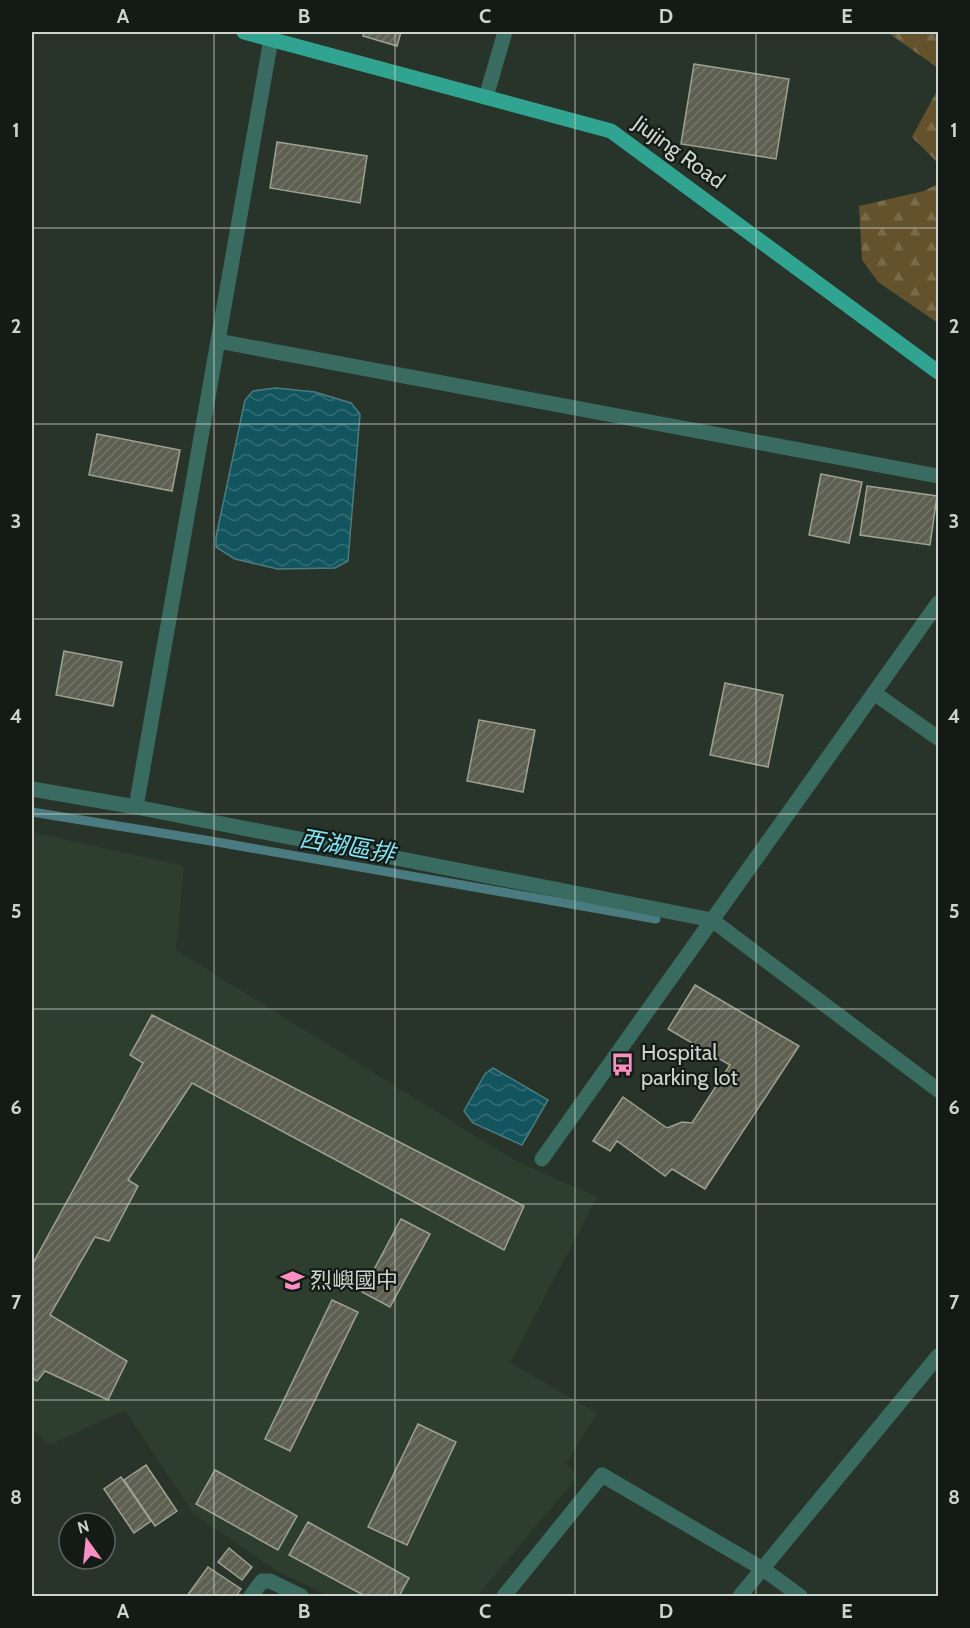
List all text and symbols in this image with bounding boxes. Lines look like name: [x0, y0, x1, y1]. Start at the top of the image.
text: A: [117, 4, 130, 28]
text: B: [298, 4, 310, 28]
text: C: [479, 4, 491, 28]
text: D: [659, 4, 673, 28]
text: E: [841, 4, 853, 28]
street label: Jiujing Road: [627, 109, 730, 194]
text: 1: [12, 118, 20, 142]
text: 1: [950, 118, 958, 142]
text: 2: [11, 314, 21, 338]
text: 2: [949, 314, 959, 338]
text: 3: [11, 509, 21, 533]
text: 3: [949, 509, 959, 533]
text: 4: [10, 704, 22, 728]
text: 4: [948, 704, 960, 728]
water label: 西湖區排: [297, 823, 400, 869]
text: 5: [11, 899, 21, 923]
text: 5: [949, 899, 959, 923]
place label: Hospital parking lot: [641, 1039, 739, 1091]
bus stop icon: Hospital parking lot: [610, 1052, 636, 1078]
text: 6: [10, 1095, 22, 1119]
text: 6: [948, 1095, 960, 1119]
school or university icon: 烈嶼國中: [279, 1267, 305, 1293]
place label: 烈嶼國中: [310, 1267, 398, 1294]
text: 7: [11, 1290, 22, 1314]
text: 7: [949, 1290, 960, 1314]
text: 8: [10, 1485, 22, 1509]
text: 8: [948, 1485, 960, 1509]
north arrow: [57, 1511, 117, 1571]
text: N: [75, 1516, 91, 1538]
text: A: [117, 1599, 130, 1623]
text: B: [298, 1599, 310, 1623]
text: C: [479, 1599, 491, 1623]
text: D: [659, 1599, 673, 1623]
text: E: [841, 1599, 853, 1623]

